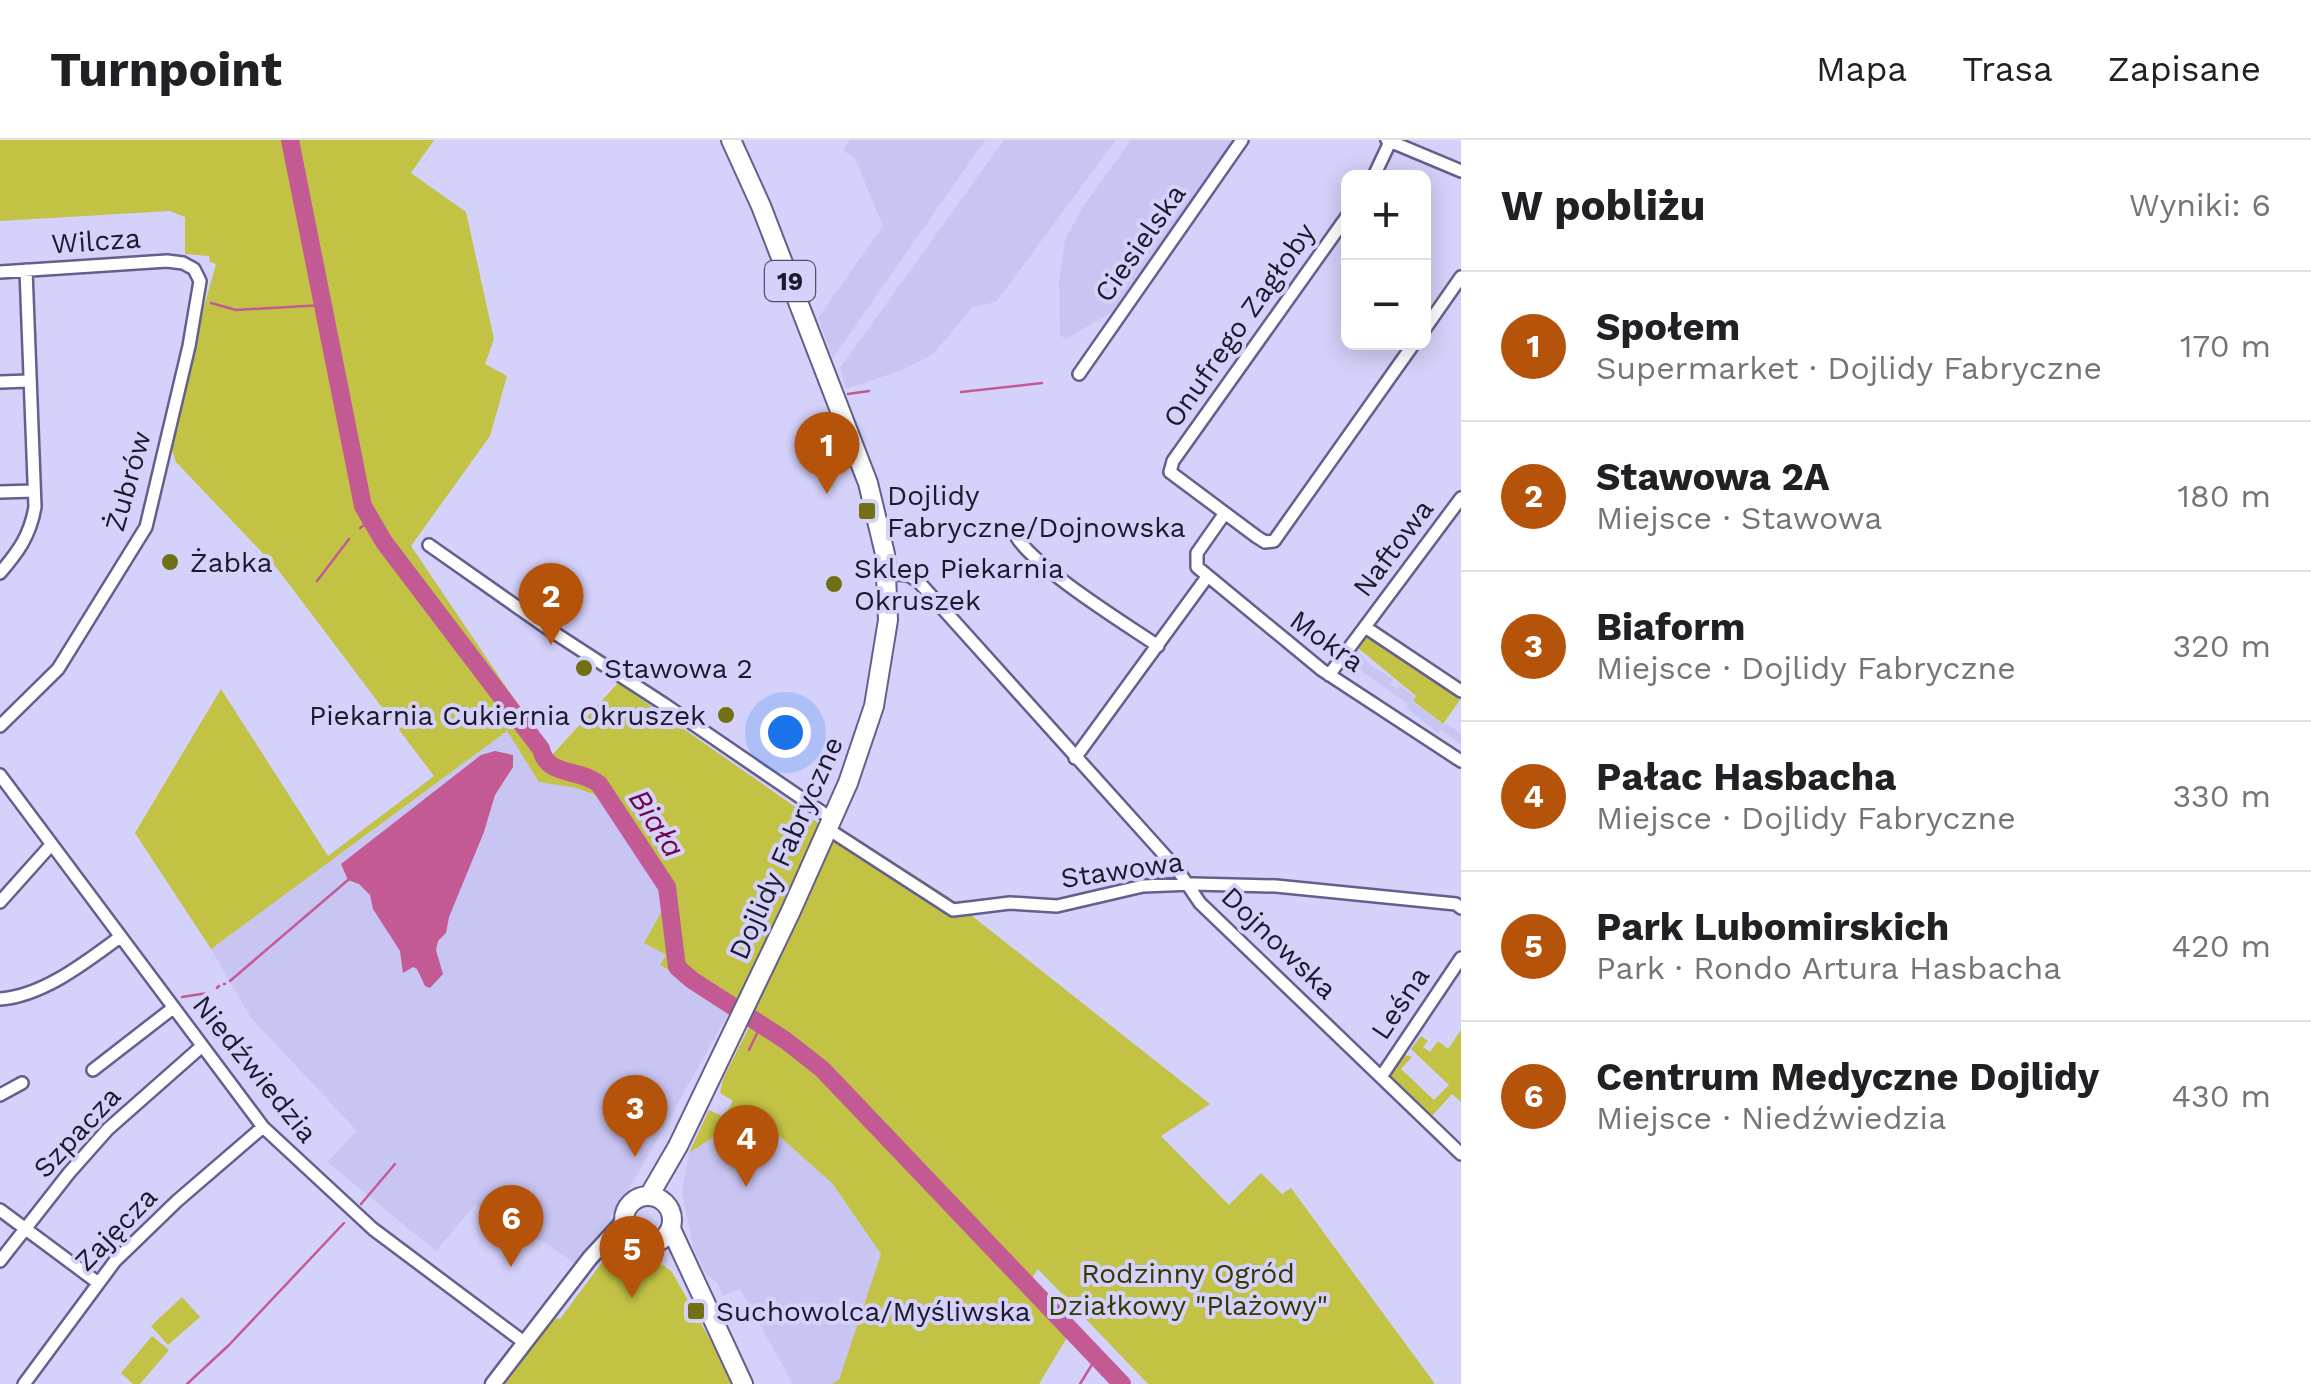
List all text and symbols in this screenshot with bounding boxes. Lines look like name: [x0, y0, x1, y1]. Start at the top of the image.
text: Turnpoint: [50, 41, 282, 98]
text: Mapa: [1816, 48, 1907, 90]
text: Trasa: [1962, 48, 2053, 90]
text: Zapisane: [2108, 48, 2261, 90]
map controls: [1341, 170, 1431, 350]
button: +: [1341, 170, 1431, 260]
street label: Ciesielska: [1087, 178, 1193, 308]
text: W pobliżu: [1501, 181, 1706, 230]
text: Wyniki: 6: [2129, 186, 2271, 224]
street label: Onufrego Zagłoby: [1156, 216, 1322, 434]
street label: Wilcza: [50, 221, 142, 261]
button: −: [1341, 260, 1431, 350]
road number: 19: [765, 261, 815, 301]
text: Społem: [1596, 305, 1740, 349]
text: 1: [1527, 327, 1540, 365]
text: 170 m: [2180, 327, 2271, 365]
text: Supermarket · Dojlidy Fabryczne: [1596, 349, 2102, 387]
pin: 1: [794, 412, 860, 494]
street label: Żubrów: [98, 427, 158, 535]
text: Stawowa 2A: [1596, 455, 1830, 499]
text: 2: [1524, 477, 1543, 515]
text: 180 m: [2177, 477, 2271, 515]
place label: Dojlidy Fabryczne/Dojnowska: [887, 479, 1186, 544]
street label: Naftowa: [1346, 493, 1440, 603]
text: Miejsce · Stawowa: [1596, 499, 1882, 537]
marker: Dojlidy Fabryczne/Dojnowska: [856, 500, 878, 522]
place label: Żabka: [190, 546, 273, 579]
marker: Żabka: [159, 551, 181, 573]
place label: Sklep Piekarnia Okruszek: [854, 552, 1064, 617]
pin: 2: [518, 562, 584, 645]
marker: Sklep Piekarnia Okruszek: [823, 573, 845, 595]
street label: Mokra: [1284, 603, 1370, 679]
text: Biaform: [1596, 605, 1745, 649]
text: 3: [1524, 627, 1543, 665]
text: 320 m: [2172, 627, 2271, 665]
text: Miejsce · Dojlidy Fabryczne: [1596, 649, 2016, 687]
place label: Stawowa 2: [604, 652, 753, 685]
marker: Stawowa 2: [573, 657, 595, 679]
place label: Piekarnia Cukiernia Okruszek: [309, 699, 706, 732]
marker: Piekarnia Cukiernia Okruszek: [715, 704, 737, 726]
your location: [760, 707, 811, 758]
street label: Dojlidy Fabryczne: [722, 731, 850, 965]
text: Pałac Hasbacha: [1596, 755, 1896, 799]
text: 4: [1523, 777, 1544, 815]
text: 330 m: [2172, 777, 2271, 815]
water label: Biała: [622, 782, 692, 864]
text: Miejsce · Dojlidy Fabryczne: [1596, 799, 2016, 837]
street label: Stawowa: [1059, 845, 1186, 895]
street label: Dojnowska: [1215, 880, 1344, 1006]
text: Park Lubomirskich: [1596, 905, 1949, 949]
text: 5: [1524, 927, 1543, 965]
text: 420 m: [2171, 927, 2271, 965]
text: Park · Rondo Artura Hasbacha: [1596, 949, 2061, 987]
street label: Leśna: [1364, 960, 1436, 1046]
street label: Niedźwiedzia: [186, 989, 324, 1149]
text: Centrum Medyczne Dojlidy: [1596, 1055, 2099, 1099]
pin: 3: [602, 1074, 668, 1157]
text: 6: [1524, 1077, 1543, 1115]
text: 430 m: [2171, 1077, 2271, 1115]
street label: Szpacza: [27, 1079, 128, 1184]
text: Miejsce · Niedźwiedzia: [1596, 1099, 1946, 1137]
pin: 4: [714, 1104, 778, 1187]
street label: Zajęcza: [68, 1180, 164, 1278]
pin: 6: [478, 1184, 544, 1267]
pin: 5: [600, 1216, 664, 1298]
park label: Rodzinny Ogród Działkowy "Plażowy": [1048, 1257, 1328, 1322]
place label: Suchowolca/Myśliwska: [716, 1295, 1031, 1328]
marker: Suchowolca/Myśliwska: [685, 1300, 707, 1322]

